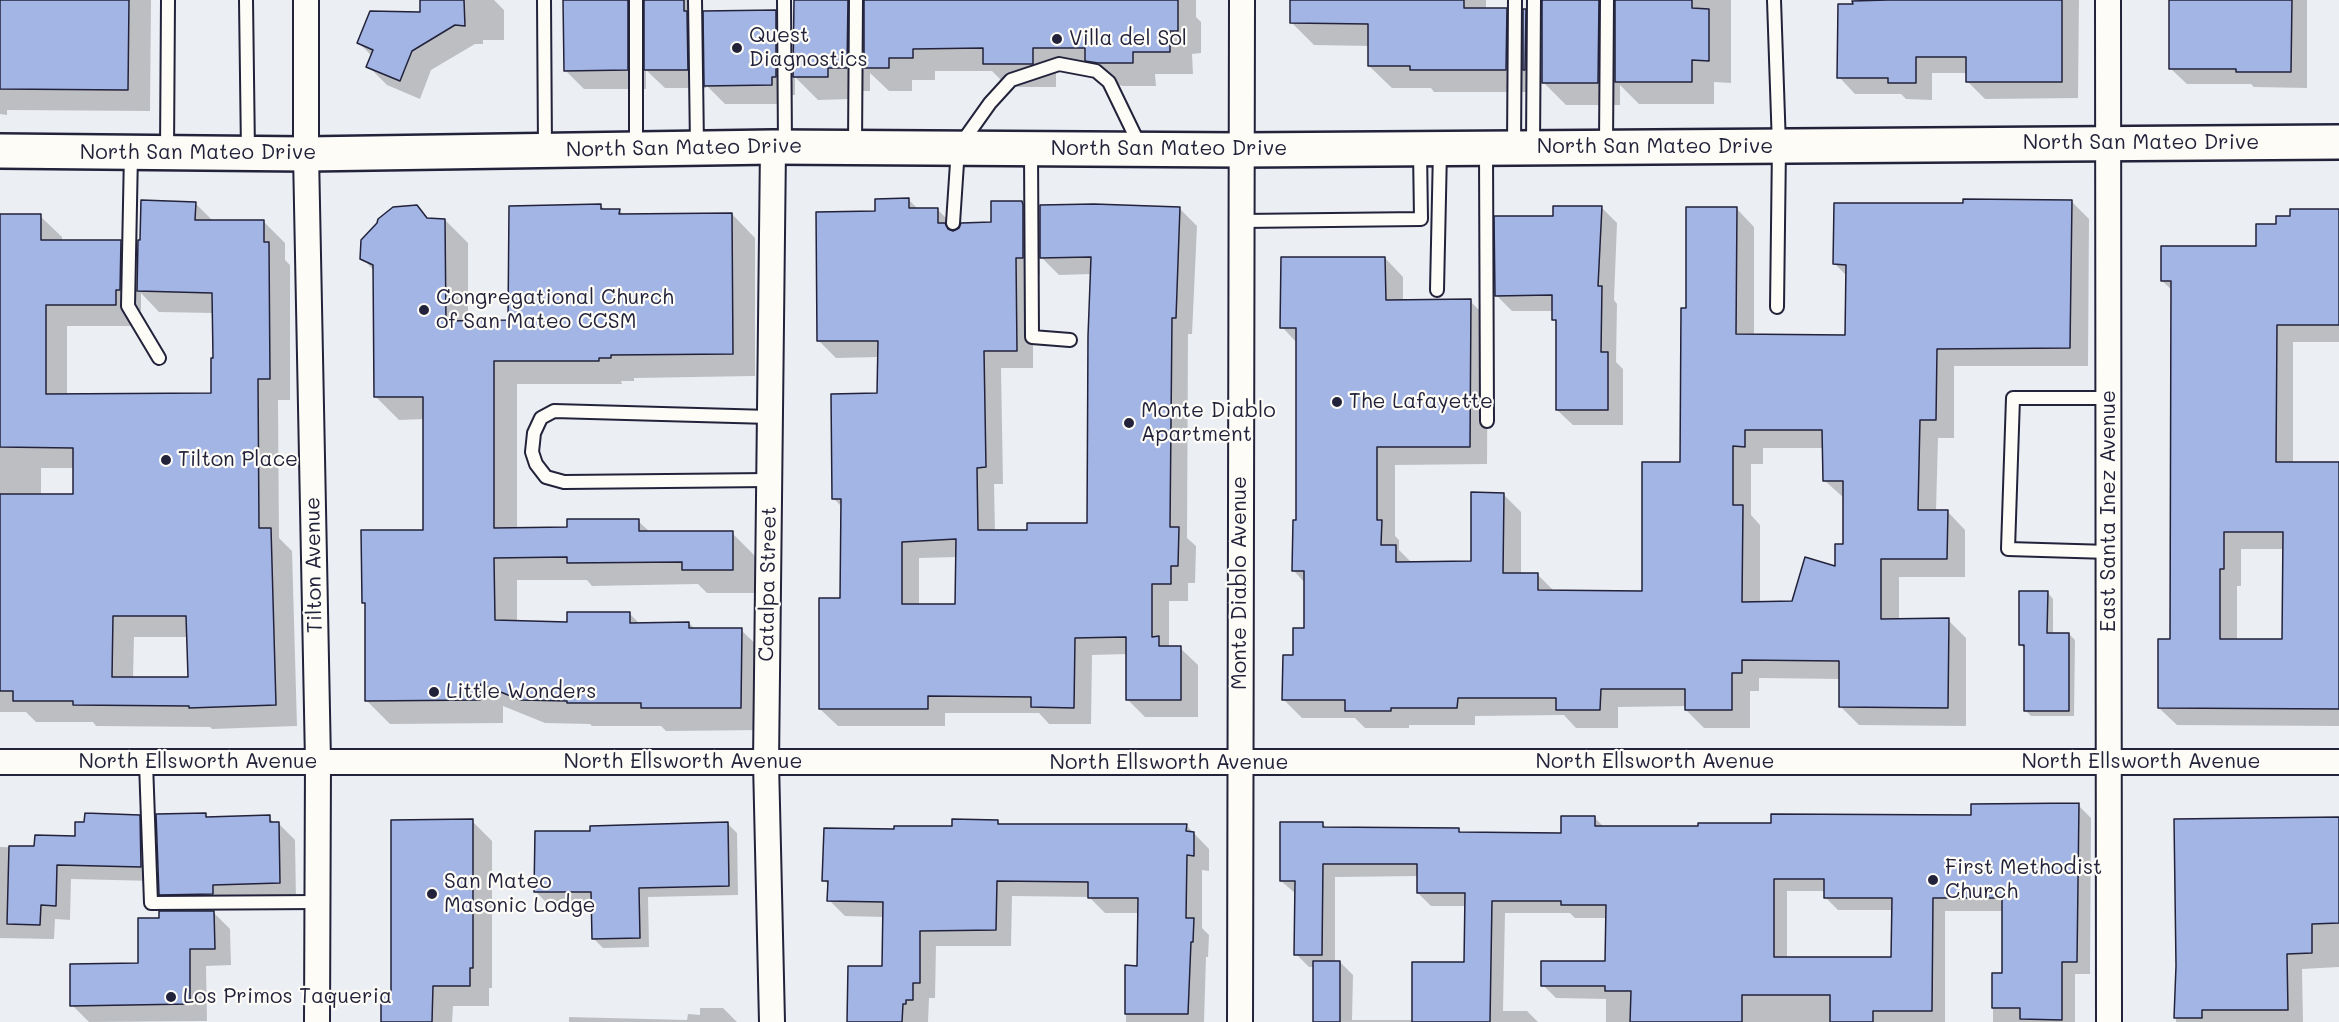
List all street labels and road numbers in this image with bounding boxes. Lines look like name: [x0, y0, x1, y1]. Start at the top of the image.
street label: North San Mateo Drive: [2023, 130, 2259, 156]
street label: North San Mateo Drive: [566, 133, 802, 163]
street label: North San Mateo Drive: [1537, 134, 1773, 160]
street label: North San Mateo Drive: [1051, 136, 1287, 162]
street label: North San Mateo Drive: [80, 140, 316, 166]
street label: East Santa Inez Avenue: [2096, 390, 2122, 632]
street label: Monte Diablo Avenue: [1227, 476, 1253, 690]
street label: Tilton Avenue: [300, 497, 328, 633]
street label: Catalpa Street: [754, 506, 782, 662]
street label: North Ellsworth Avenue: [79, 749, 317, 775]
street label: North Ellsworth Avenue: [564, 749, 802, 775]
street label: North Ellsworth Avenue: [1536, 749, 1774, 775]
street label: North Ellsworth Avenue: [2022, 749, 2260, 775]
street label: North Ellsworth Avenue: [1050, 750, 1288, 776]

